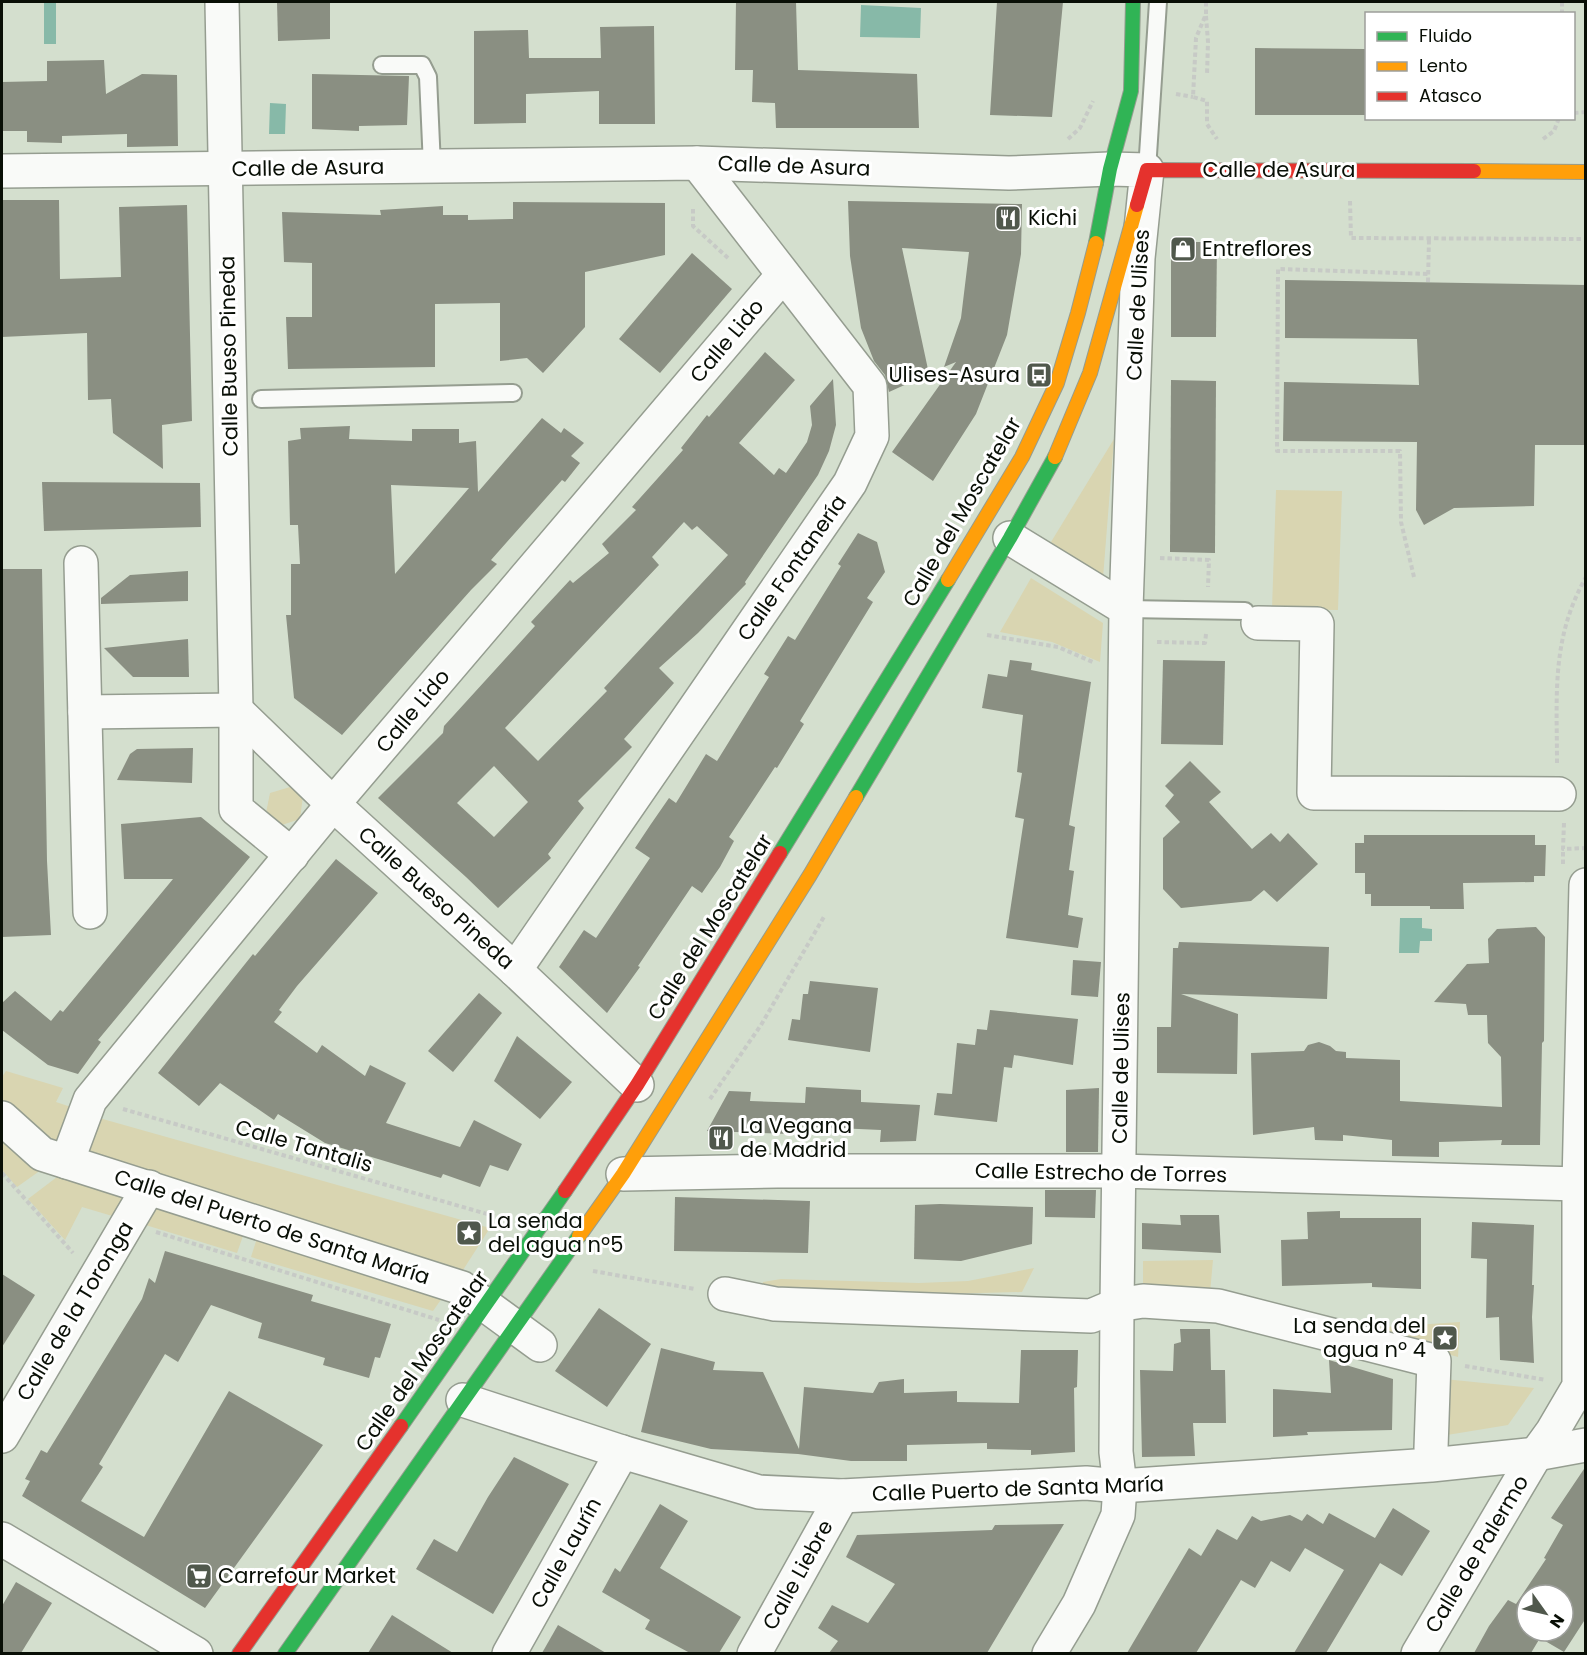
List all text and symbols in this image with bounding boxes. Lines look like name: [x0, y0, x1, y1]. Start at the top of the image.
legend: [1365, 12, 1575, 120]
text: Fluido: [1419, 23, 1472, 48]
text: Lento: [1419, 53, 1468, 78]
text: Atasco: [1419, 83, 1482, 108]
street label: Calle de Asura: [717, 148, 871, 183]
street label: Calle de Asura: [231, 152, 385, 183]
street label: Calle de Asura: [1203, 155, 1355, 184]
restaurant icon: Kichi: [993, 203, 1023, 233]
place label: Kichi: [1028, 203, 1077, 232]
street label: Calle de Ulises: [1119, 228, 1156, 381]
shop icon: Entreflores: [1168, 234, 1198, 264]
place label: Entreflores: [1202, 234, 1312, 263]
street label: Calle Bueso Pineda: [212, 255, 245, 457]
street label: Calle Lido: [683, 293, 770, 389]
place label: Ulises-Asura: [888, 360, 1020, 389]
bus stop icon: Ulises-Asura: [1024, 360, 1054, 390]
street label: Calle del Moscatelar: [895, 411, 1028, 612]
street label: Calle Fontanería: [730, 489, 853, 647]
street label: Calle Lido: [369, 663, 456, 759]
street label: Calle Bueso Pineda: [352, 820, 521, 976]
street label: Calle del Moscatelar: [640, 828, 779, 1025]
street label: Calle de Ulises: [1105, 992, 1136, 1144]
place label: La Vegana de Madrid: [740, 1111, 852, 1164]
street label: Calle Tantalis: [232, 1112, 376, 1179]
restaurant icon: La Vegana de Madrid: [706, 1123, 736, 1153]
street label: Calle Estrecho de Torres: [975, 1156, 1227, 1189]
street label: Calle del Puerto de Santa María: [111, 1162, 434, 1291]
place label: La senda del agua nº5: [488, 1206, 623, 1259]
street label: Calle de la Toronga: [9, 1215, 140, 1406]
place icon: La senda del agua nº5: [454, 1218, 484, 1248]
street label: Calle del Moscatelar: [348, 1264, 495, 1457]
place label: La senda del agua nº 4: [1293, 1311, 1426, 1364]
place icon: La senda del agua nº 4: [1430, 1323, 1460, 1353]
street label: Calle Puerto de Santa María: [871, 1469, 1165, 1508]
street label: Calle de Palermo: [1418, 1469, 1535, 1638]
street label: Calle Laurín: [523, 1492, 608, 1613]
street label: Calle Liebre: [755, 1515, 840, 1635]
supermarket icon: Carrefour Market: [184, 1561, 214, 1591]
place label: Carrefour Market: [218, 1561, 396, 1590]
north arrow: [1515, 1583, 1575, 1643]
text: N: [1544, 1610, 1570, 1633]

